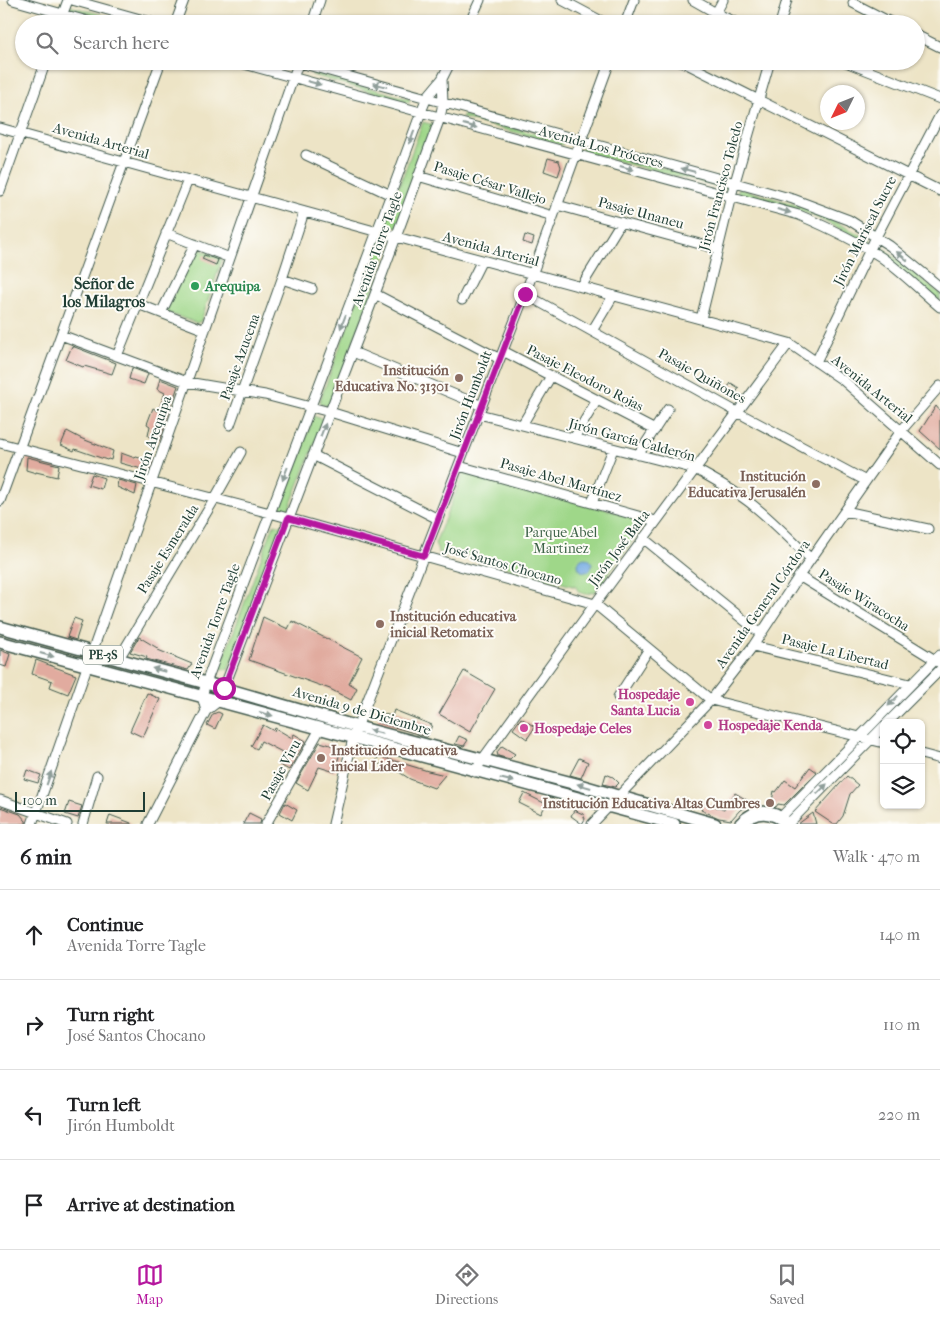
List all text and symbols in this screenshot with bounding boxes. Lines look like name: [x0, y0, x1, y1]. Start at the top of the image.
search box: [15, 15, 925, 70]
icon: search: [33, 29, 61, 57]
text: Search here: [73, 32, 169, 54]
one-way arrow: [306, 80, 321, 88]
one-way arrow: [372, 80, 387, 88]
north arrow: [820, 85, 865, 130]
street label: Avenida Arterial: [50, 119, 151, 163]
street label: Jirón Francisco Toledo: [695, 119, 746, 254]
one-way arrow: [463, 122, 478, 130]
street label: Avenida Los Próceres: [536, 122, 665, 172]
one-way arrow: [408, 130, 416, 145]
street label: Pasaje César Vallejo: [432, 158, 548, 208]
one-way arrow: [620, 164, 635, 172]
one-way arrow: [681, 166, 696, 174]
street label: Jirón Mariscal Sucre: [829, 173, 900, 290]
street label: Avenida Torre Tagle: [348, 189, 406, 310]
street label: Pasaje Unaneu: [596, 193, 686, 233]
one-way arrow: [776, 207, 792, 215]
street label: Avenida Arterial: [440, 228, 541, 270]
one-way arrow: [896, 251, 909, 262]
district label: Señor de los Milagros: [62, 274, 145, 312]
place label: Arequipa: [204, 278, 261, 295]
marker: Arequipa: [189, 280, 201, 292]
route end: [514, 283, 537, 306]
street label: Pasaje Azucena: [216, 311, 264, 403]
one-way arrow: [339, 315, 347, 330]
street label: Pasaje Eleodoro Rojas: [524, 341, 646, 415]
street label: Pasaje Quiñones: [655, 345, 749, 407]
street label: Jirón Humboldt: [446, 348, 496, 443]
street label: Avenida Arterial: [827, 351, 916, 427]
place label: Institución Educativa No. 31301: [335, 362, 450, 395]
marker: Institución Educativa No. 31301: [453, 372, 465, 384]
street label: Jirón Arequipa: [130, 393, 176, 484]
street label: Jirón García Calderón: [566, 415, 697, 465]
one-way arrow: [320, 422, 327, 437]
street label: Pasaje Abel Martínez: [498, 455, 624, 505]
one-way arrow: [281, 466, 288, 481]
place label: Institución Educativa Jerusalén: [688, 468, 807, 501]
marker: Institución Educativa Jerusalén: [810, 478, 822, 490]
street label: Pasaje Esmeralda: [134, 501, 203, 597]
street label: Jirón José Balta: [584, 506, 654, 590]
park label: Parque Abel Martinez: [525, 524, 598, 557]
street label: Avenida General Córdova: [712, 536, 814, 672]
street label: José Santos Chocano: [441, 539, 564, 589]
street label: Avenida Torre Tagle: [186, 561, 244, 682]
street label: Pasaje Wiracocha: [815, 565, 913, 635]
place label: Institución educativa inicial Retomatix: [389, 608, 517, 641]
marker: Institución educativa inicial Retomatix: [374, 618, 386, 630]
street label: Pasaje La Libertad: [780, 630, 891, 674]
road number: PE-3S: [83, 646, 123, 664]
one-way arrow: [40, 652, 55, 660]
one-way arrow: [151, 666, 166, 674]
route start: [213, 677, 236, 700]
street label: Avenida 9 de Diciembre: [290, 683, 433, 739]
place label: Hospedaje Santa Lucia: [611, 686, 681, 719]
one-way arrow: [887, 695, 899, 707]
marker: Hospedaje Santa Lucia: [684, 696, 696, 708]
one-way arrow: [258, 710, 273, 718]
place label: Hospedaje Kenda: [718, 717, 823, 734]
marker: Hospedaje Kenda: [702, 719, 714, 731]
map controls: [880, 719, 925, 809]
button: locate: [880, 719, 925, 764]
place label: Hospedaje Celes: [534, 720, 632, 737]
marker: Hospedaje Celes: [518, 722, 530, 734]
one-way arrow: [369, 728, 384, 736]
street label: Pasaje Viru: [257, 737, 305, 803]
place label: Institución educativa inicial Lider: [330, 742, 458, 775]
marker: Institución educativa inicial Lider: [315, 752, 327, 764]
button: layers: [880, 764, 925, 809]
one-way arrow: [45, 770, 53, 785]
one-way arrow: [499, 776, 514, 784]
one-way arrow: [577, 782, 592, 790]
one-way arrow: [816, 783, 828, 795]
scale bar: [15, 789, 145, 812]
text: 100 m: [22, 792, 57, 809]
place label: Institución Educativa Altas Cumbres: [542, 795, 761, 812]
marker: Institución Educativa Altas Cumbres: [764, 797, 776, 809]
text: 6 min: [20, 845, 72, 869]
text: Walk · 470 m: [833, 847, 920, 866]
text: Continue: [67, 914, 143, 936]
icon: ahead: [20, 921, 48, 949]
text: 140 m: [879, 925, 920, 944]
text: Avenida Torre Tagle: [67, 936, 206, 955]
text: Turn right: [67, 1004, 154, 1026]
icon: right: [20, 1011, 48, 1039]
text: 110 m: [883, 1015, 920, 1034]
text: José Santos Chocano: [67, 1026, 206, 1045]
text: Turn left: [67, 1094, 141, 1116]
icon: left: [20, 1101, 48, 1129]
text: 220 m: [878, 1105, 920, 1124]
text: Jirón Humboldt: [67, 1116, 175, 1135]
icon: arrive: [20, 1191, 48, 1219]
text: Arrive at destination: [67, 1194, 235, 1216]
tab: Map: [136, 1261, 164, 1308]
tab: Directions: [435, 1261, 498, 1308]
tab: Saved: [770, 1261, 804, 1308]

